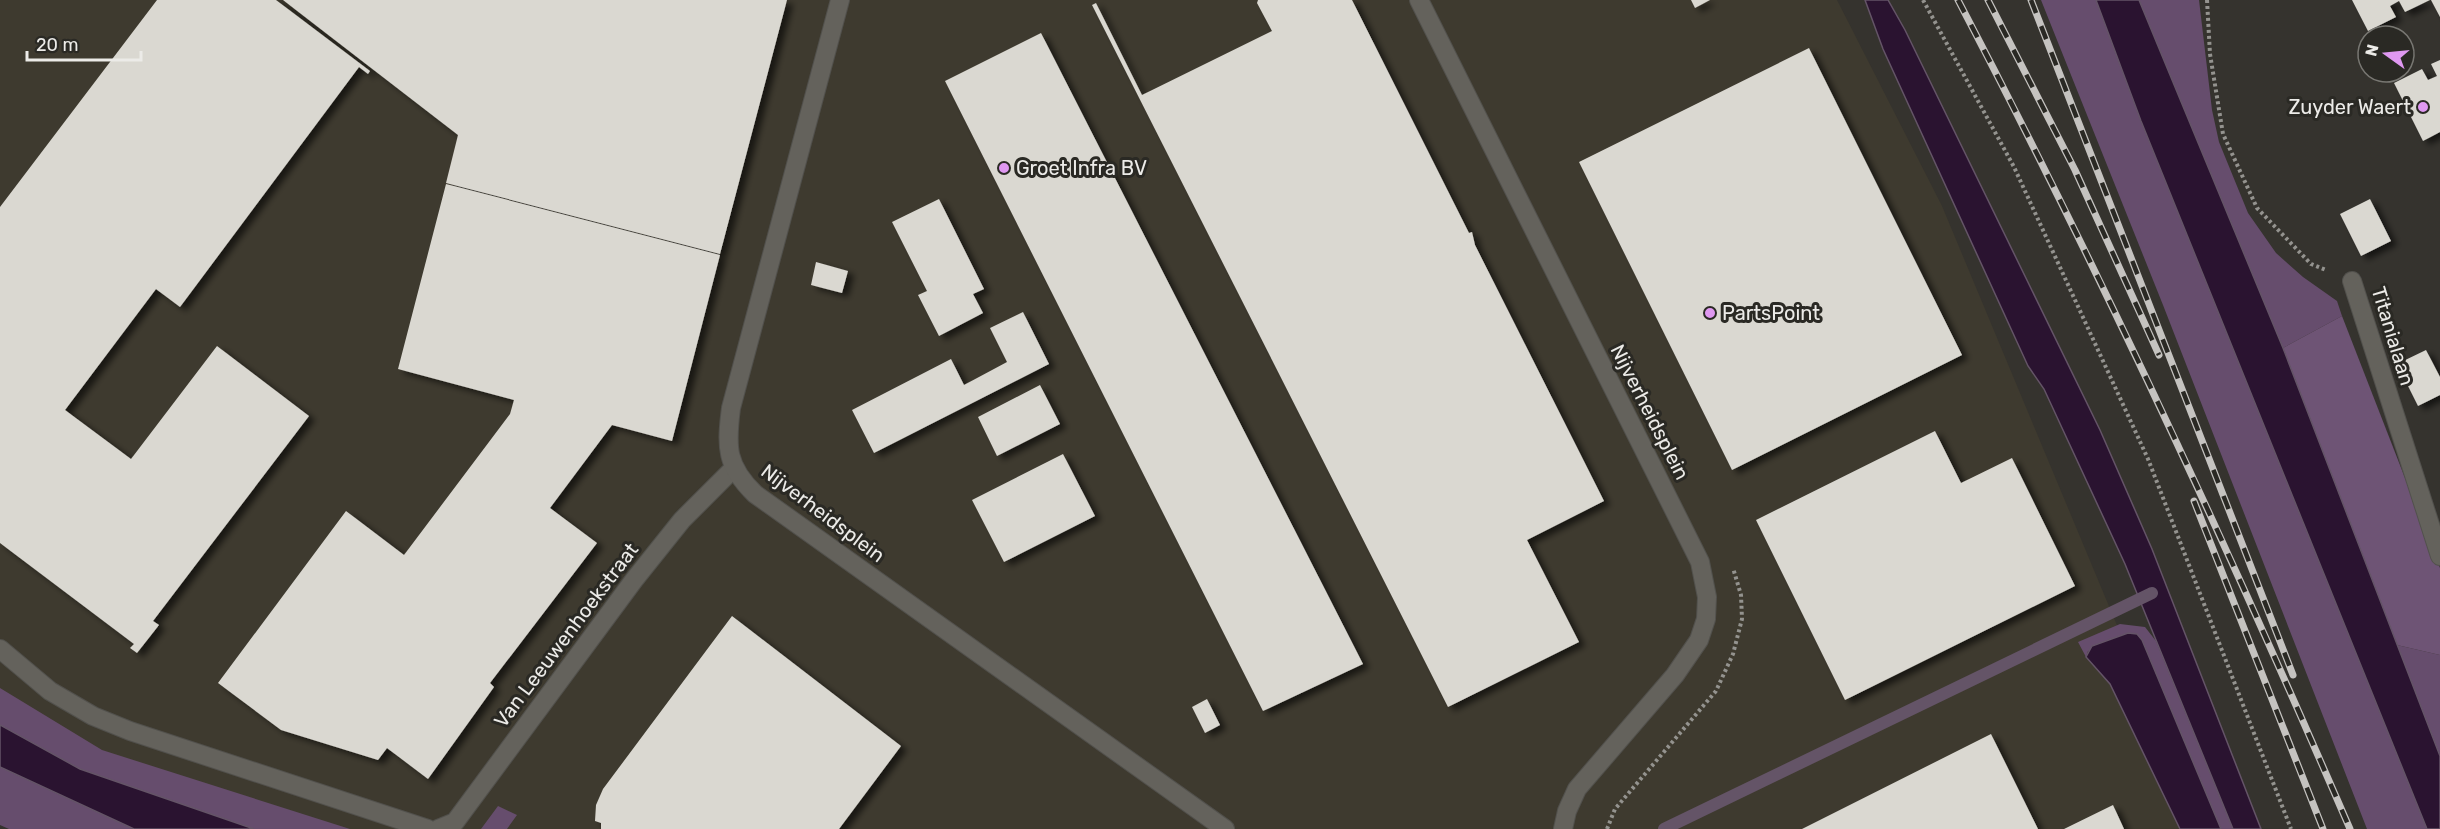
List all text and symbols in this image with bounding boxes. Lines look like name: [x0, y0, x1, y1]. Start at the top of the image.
scale bar: [27, 24, 141, 62]
north arrow: [2356, 24, 2416, 84]
text: 20 m: [36, 34, 78, 56]
text: N: [2361, 42, 2383, 58]
place label: Zuyder Waert: [2289, 95, 2411, 119]
marker: Zuyder Waert: [2416, 100, 2430, 114]
place label: Groet Infra BV: [1016, 156, 1147, 180]
marker: Groet Infra BV: [997, 161, 1011, 175]
street label: Titanialaan: [2367, 284, 2419, 388]
place label: PartsPoint: [1722, 301, 1820, 325]
marker: PartsPoint: [1703, 306, 1717, 320]
street label: Nijverheidsplein: [1606, 340, 1694, 484]
street label: Nijverheidsplein: [756, 459, 890, 567]
street label: Van Leeuwenhoekstraat: [489, 538, 643, 732]

